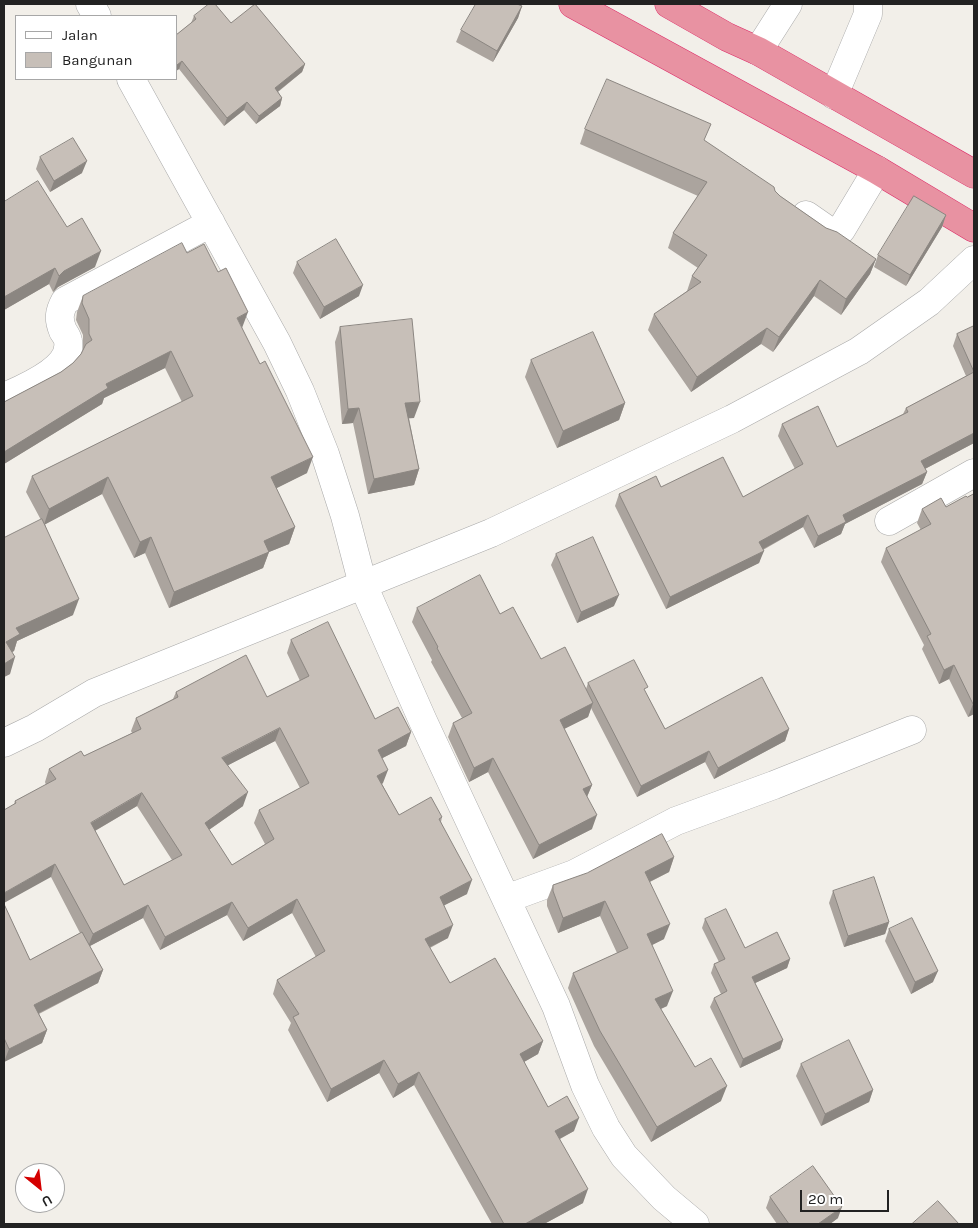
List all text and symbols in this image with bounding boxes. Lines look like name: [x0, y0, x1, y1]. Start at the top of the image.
legend: [15, 15, 178, 80]
text: Jalan: [62, 26, 98, 44]
text: Bangunan: [62, 51, 133, 69]
north arrow: [15, 1163, 65, 1213]
scale bar: [803, 1180, 892, 1212]
text: 20 m: [808, 1190, 843, 1208]
text: U: [39, 1191, 55, 1210]

